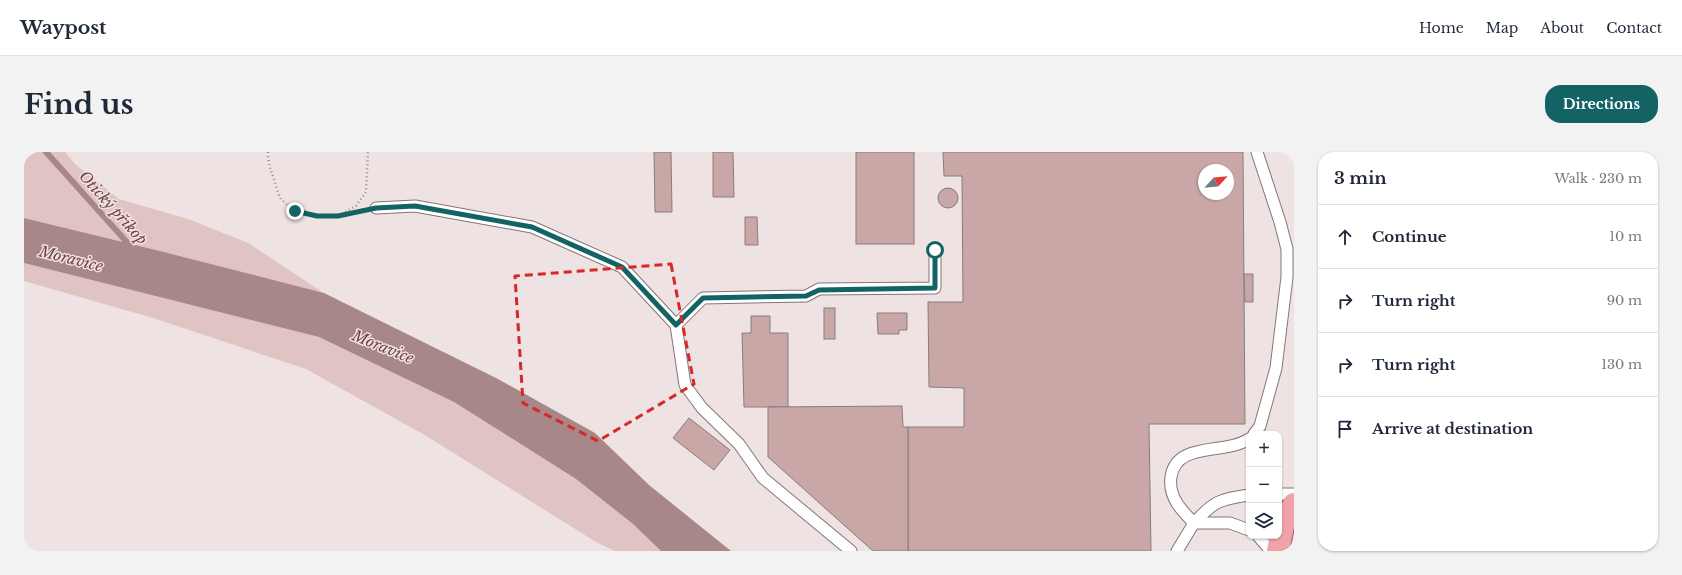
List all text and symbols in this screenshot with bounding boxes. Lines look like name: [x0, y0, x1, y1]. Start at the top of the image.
text: Waypost: [20, 16, 106, 39]
text: Home: [1419, 19, 1464, 37]
text: Map: [1486, 19, 1518, 37]
text: About: [1540, 19, 1584, 37]
text: Contact: [1606, 19, 1662, 37]
button: Directions: [1545, 85, 1658, 123]
text: Find us: [24, 87, 134, 122]
north arrow: [1198, 164, 1234, 200]
water label: Otický příkop: [75, 167, 152, 249]
text: 3 min: [1334, 168, 1387, 189]
text: Walk · 230 m: [1554, 170, 1642, 187]
route end: [286, 202, 304, 220]
icon: ahead: [1334, 226, 1356, 248]
text: Continue: [1372, 227, 1447, 246]
text: 10 m: [1609, 228, 1642, 245]
water label: Moravice: [36, 241, 105, 276]
route start: [926, 241, 944, 259]
icon: right: [1334, 290, 1356, 312]
text: Turn right: [1372, 291, 1455, 310]
text: 90 m: [1607, 292, 1642, 309]
water label: Moravice: [349, 325, 417, 368]
icon: right: [1334, 354, 1356, 376]
text: Turn right: [1372, 355, 1455, 374]
text: 130 m: [1601, 356, 1642, 373]
icon: arrive: [1334, 418, 1356, 440]
text: Arrive at destination: [1372, 419, 1533, 438]
map controls: [1246, 431, 1282, 539]
button: +: [1246, 431, 1282, 467]
button: −: [1246, 467, 1282, 503]
button: layers: [1246, 503, 1282, 539]

